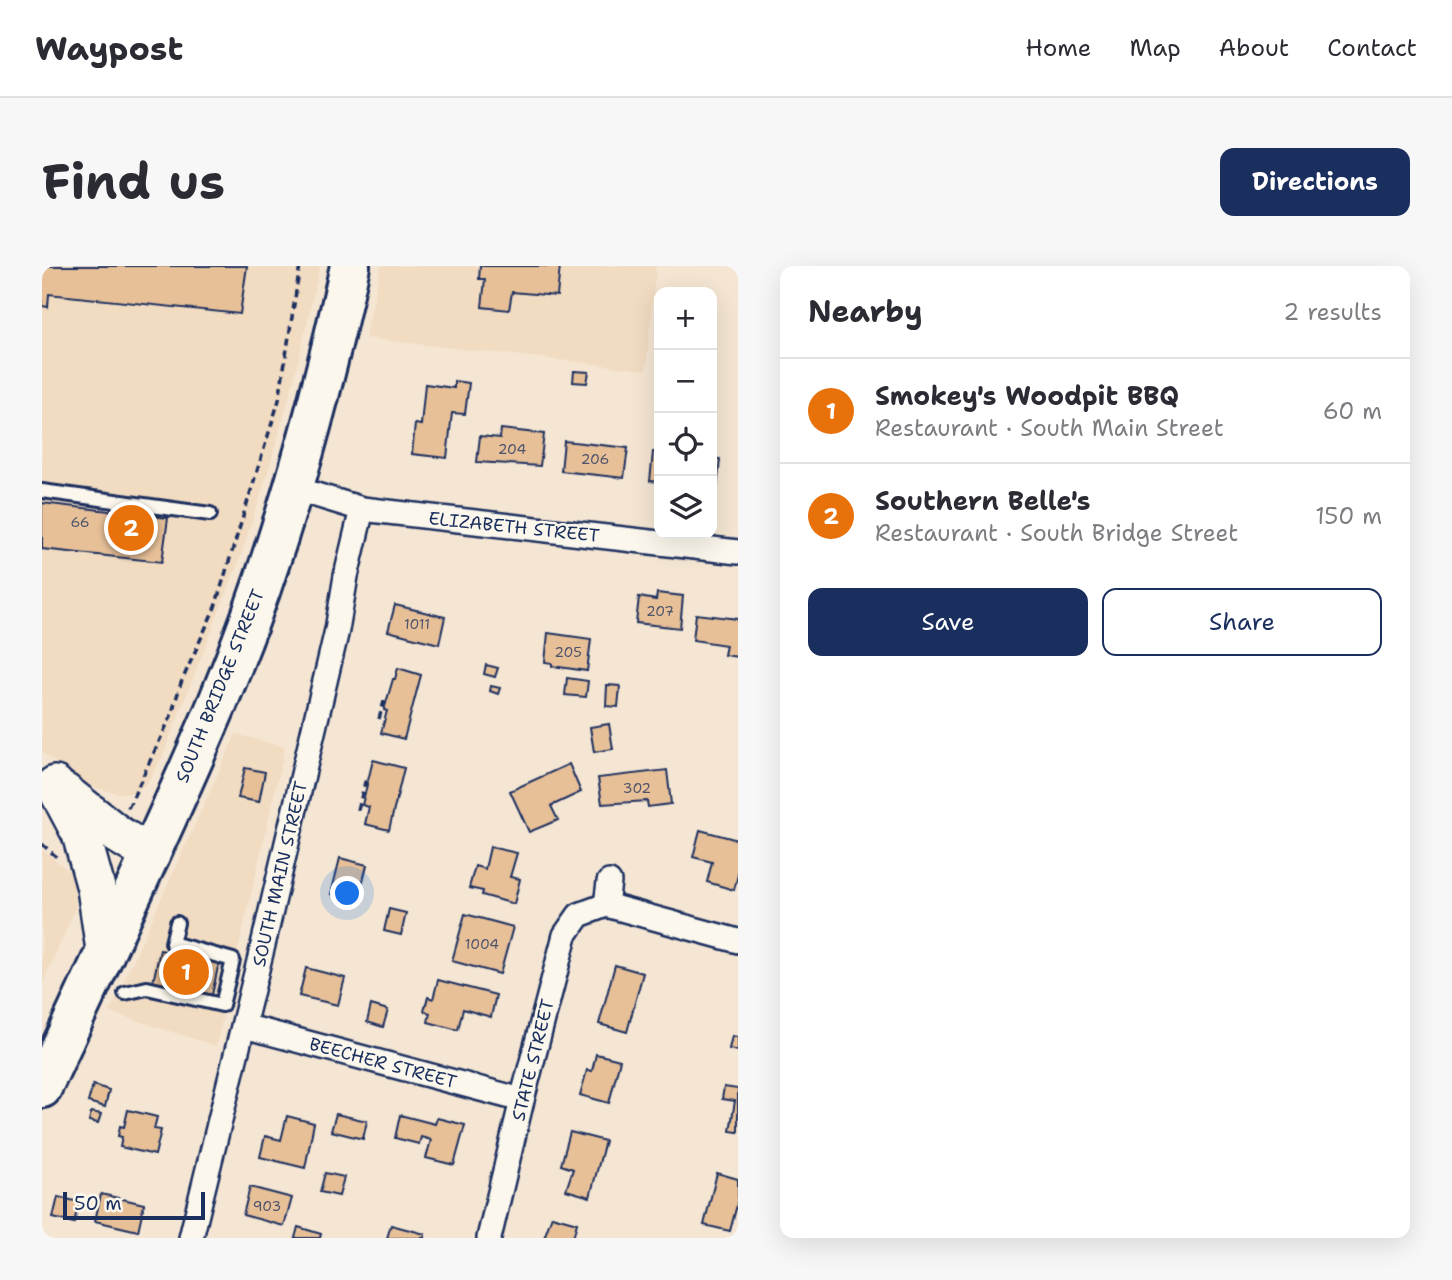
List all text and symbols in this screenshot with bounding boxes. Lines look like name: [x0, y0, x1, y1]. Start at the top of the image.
text: Waypost: [35, 26, 183, 71]
text: Home: [1025, 32, 1091, 64]
text: Map: [1129, 32, 1181, 64]
text: About: [1219, 32, 1289, 64]
text: Contact: [1327, 32, 1417, 64]
button: Directions: [1220, 148, 1410, 216]
text: Find us: [42, 149, 225, 215]
map controls: [654, 287, 717, 539]
button: +: [654, 287, 717, 350]
text: Nearby: [808, 291, 923, 332]
text: 2 results: [1283, 297, 1382, 327]
button: −: [654, 350, 717, 413]
text: Smokey's Woodpit BBQ: [875, 378, 1179, 413]
text: 1: [826, 396, 836, 426]
text: 60 m: [1323, 396, 1382, 426]
button: locate: [654, 413, 717, 476]
text: Restaurant · South Main Street: [875, 413, 1224, 443]
house number: 204: [498, 440, 526, 458]
house number: 206: [581, 450, 609, 468]
button: layers: [654, 476, 717, 539]
text: Southern Belle's: [875, 483, 1090, 518]
text: 2: [823, 501, 839, 531]
text: 150 m: [1315, 501, 1382, 531]
pin: 2: [108, 502, 154, 554]
street label: ELIZABETH STREET: [427, 506, 601, 548]
house number: 66: [70, 513, 90, 531]
text: Restaurant · South Bridge Street: [875, 518, 1238, 548]
street label: SOUTH BRIDGE STREET: [170, 586, 270, 786]
button: Save: [808, 588, 1088, 656]
button: Share: [1102, 588, 1382, 656]
house number: 207: [646, 602, 674, 620]
house number: 1011: [404, 615, 430, 633]
house number: 205: [554, 643, 582, 661]
street label: SOUTH MAIN STREET: [247, 779, 313, 969]
house number: 302: [623, 779, 651, 797]
your location: [330, 876, 364, 910]
house number: 1004: [465, 935, 499, 953]
pin: 1: [163, 946, 209, 998]
street label: STATE STREET: [506, 997, 560, 1123]
street label: BEECHER STREET: [307, 1032, 459, 1094]
scale bar: [63, 1189, 205, 1221]
text: 50 m: [74, 1191, 122, 1216]
house number: 903: [253, 1197, 281, 1215]

